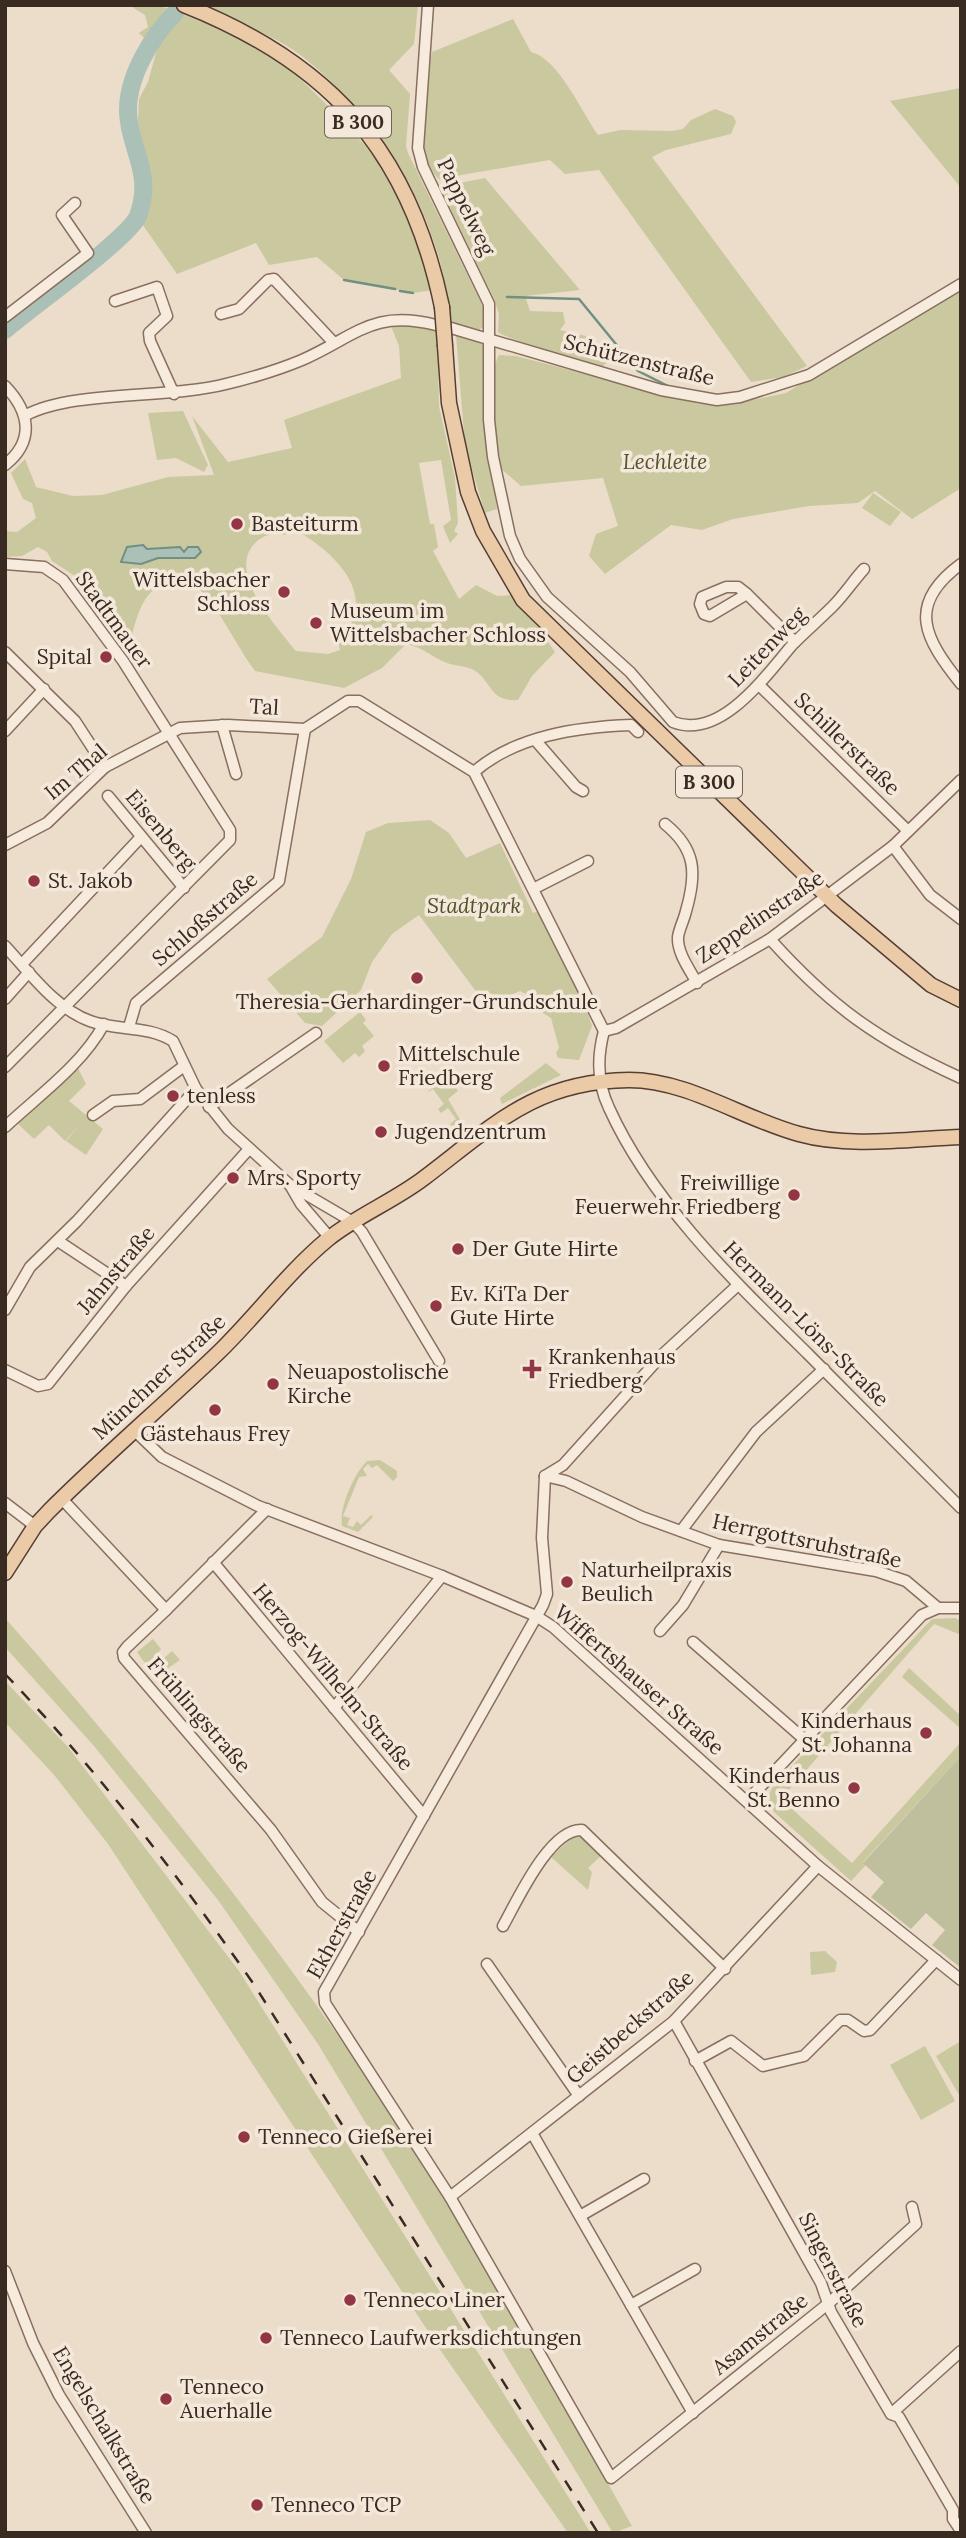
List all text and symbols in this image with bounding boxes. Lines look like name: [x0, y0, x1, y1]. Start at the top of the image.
road number: B 300: [325, 106, 391, 138]
street label: Pappelweg: [431, 154, 502, 260]
street label: Schützenstraße: [561, 328, 717, 391]
park label: Lechleite: [623, 448, 707, 475]
place label: Basteiturm: [251, 510, 359, 537]
marker: Basteiturm: [229, 516, 245, 532]
street label: Stadtmauer: [70, 566, 159, 674]
place label: Wittelsbacher Schloss: [133, 566, 270, 617]
marker: Wittelsbacher Schloss: [276, 584, 292, 600]
place label: Museum im Wittelsbacher Schloss: [330, 597, 546, 648]
street label: Leitenweg: [722, 601, 812, 692]
marker: Museum im Wittelsbacher Schloss: [308, 615, 324, 631]
place label: Spital: [37, 643, 92, 670]
marker: Spital: [98, 649, 114, 665]
street label: Schillerstraße: [789, 686, 906, 801]
street label: Tal: [249, 692, 279, 721]
street label: Im Thal: [39, 738, 113, 806]
road number: B 300: [676, 766, 742, 797]
street label: Eisenberg: [120, 784, 203, 876]
street label: Zeppelinstraße: [691, 864, 829, 969]
street label: Schloßstraße: [146, 865, 263, 972]
place label: St. Jakob: [48, 867, 133, 894]
marker: St. Jakob: [26, 873, 42, 889]
park label: Stadtpark: [427, 892, 521, 919]
marker: Theresia-Gerhardinger-Grundschule: [409, 970, 425, 986]
place label: Theresia-Gerhardinger-Grundschule: [236, 988, 598, 1015]
place label: Mittelschule Friedberg: [398, 1040, 520, 1091]
marker: Mittelschule Friedberg: [376, 1058, 392, 1074]
place label: tenless: [187, 1082, 256, 1109]
marker: tenless: [165, 1088, 181, 1104]
place label: Jugendzentrum: [394, 1118, 547, 1145]
marker: Jugendzentrum: [373, 1124, 389, 1140]
place label: Mrs. Sporty: [247, 1164, 361, 1191]
place label: Freiwillige Feuerwehr Friedberg: [575, 1169, 780, 1220]
marker: Mrs. Sporty: [225, 1170, 241, 1186]
marker: Freiwillige Feuerwehr Friedberg: [786, 1187, 802, 1203]
street label: Jahnstraße: [70, 1220, 160, 1320]
place label: Der Gute Hirte: [472, 1235, 618, 1262]
street label: Hermann-Löns-Straße: [718, 1235, 895, 1412]
marker: Der Gute Hirte: [450, 1241, 466, 1257]
place label: Ev. KiTa Der Gute Hirte: [450, 1280, 569, 1331]
marker: Ev. KiTa Der Gute Hirte: [428, 1298, 444, 1314]
street label: Münchner Straße: [86, 1308, 231, 1445]
place label: Krankenhaus Friedberg: [548, 1343, 676, 1394]
place label: Neuapostolische Kirche: [287, 1358, 449, 1409]
marker: Krankenhaus Friedberg: [522, 1359, 542, 1379]
marker: Neuapostolische Kirche: [265, 1376, 281, 1392]
marker: Gästehaus Frey: [207, 1402, 223, 1418]
place label: Gästehaus Frey: [140, 1420, 290, 1447]
street label: Herrgottsruhstraße: [710, 1507, 904, 1574]
place label: Naturheilpraxis Beulich: [581, 1556, 732, 1607]
marker: Naturheilpraxis Beulich: [559, 1574, 575, 1590]
street label: Herzog-Wilhelm-Straße: [247, 1577, 420, 1776]
street label: Wiffertshauser Straße: [549, 1599, 730, 1761]
street label: Frühlingstraße: [142, 1651, 257, 1778]
place label: Kinderhaus St. Johanna: [801, 1707, 912, 1758]
marker: Kinderhaus St. Johanna: [918, 1725, 934, 1741]
place label: Kinderhaus St. Benno: [729, 1762, 840, 1813]
marker: Kinderhaus St. Benno: [846, 1780, 862, 1796]
street label: Ekherstraße: [300, 1864, 383, 1983]
street label: Geistbeckstraße: [560, 1964, 699, 2089]
place label: Tenneco Gießerei: [258, 2123, 433, 2150]
marker: Tenneco Gießerei: [236, 2129, 252, 2145]
street label: Singerstraße: [793, 2208, 874, 2332]
place label: Tenneco Liner: [364, 2286, 505, 2313]
street label: Asamstraße: [705, 2287, 813, 2381]
marker: Tenneco Liner: [342, 2292, 358, 2308]
place label: Tenneco Laufwerksdichtungen: [280, 2324, 582, 2351]
marker: Tenneco Laufwerksdichtungen: [258, 2330, 274, 2346]
street label: Engelschalkstraße: [47, 2341, 162, 2508]
place label: Tenneco Auerhalle: [179, 2373, 272, 2424]
marker: Tenneco Auerhalle: [158, 2391, 174, 2407]
place label: Tenneco TCP: [271, 2491, 402, 2518]
marker: Tenneco TCP: [249, 2497, 265, 2513]

